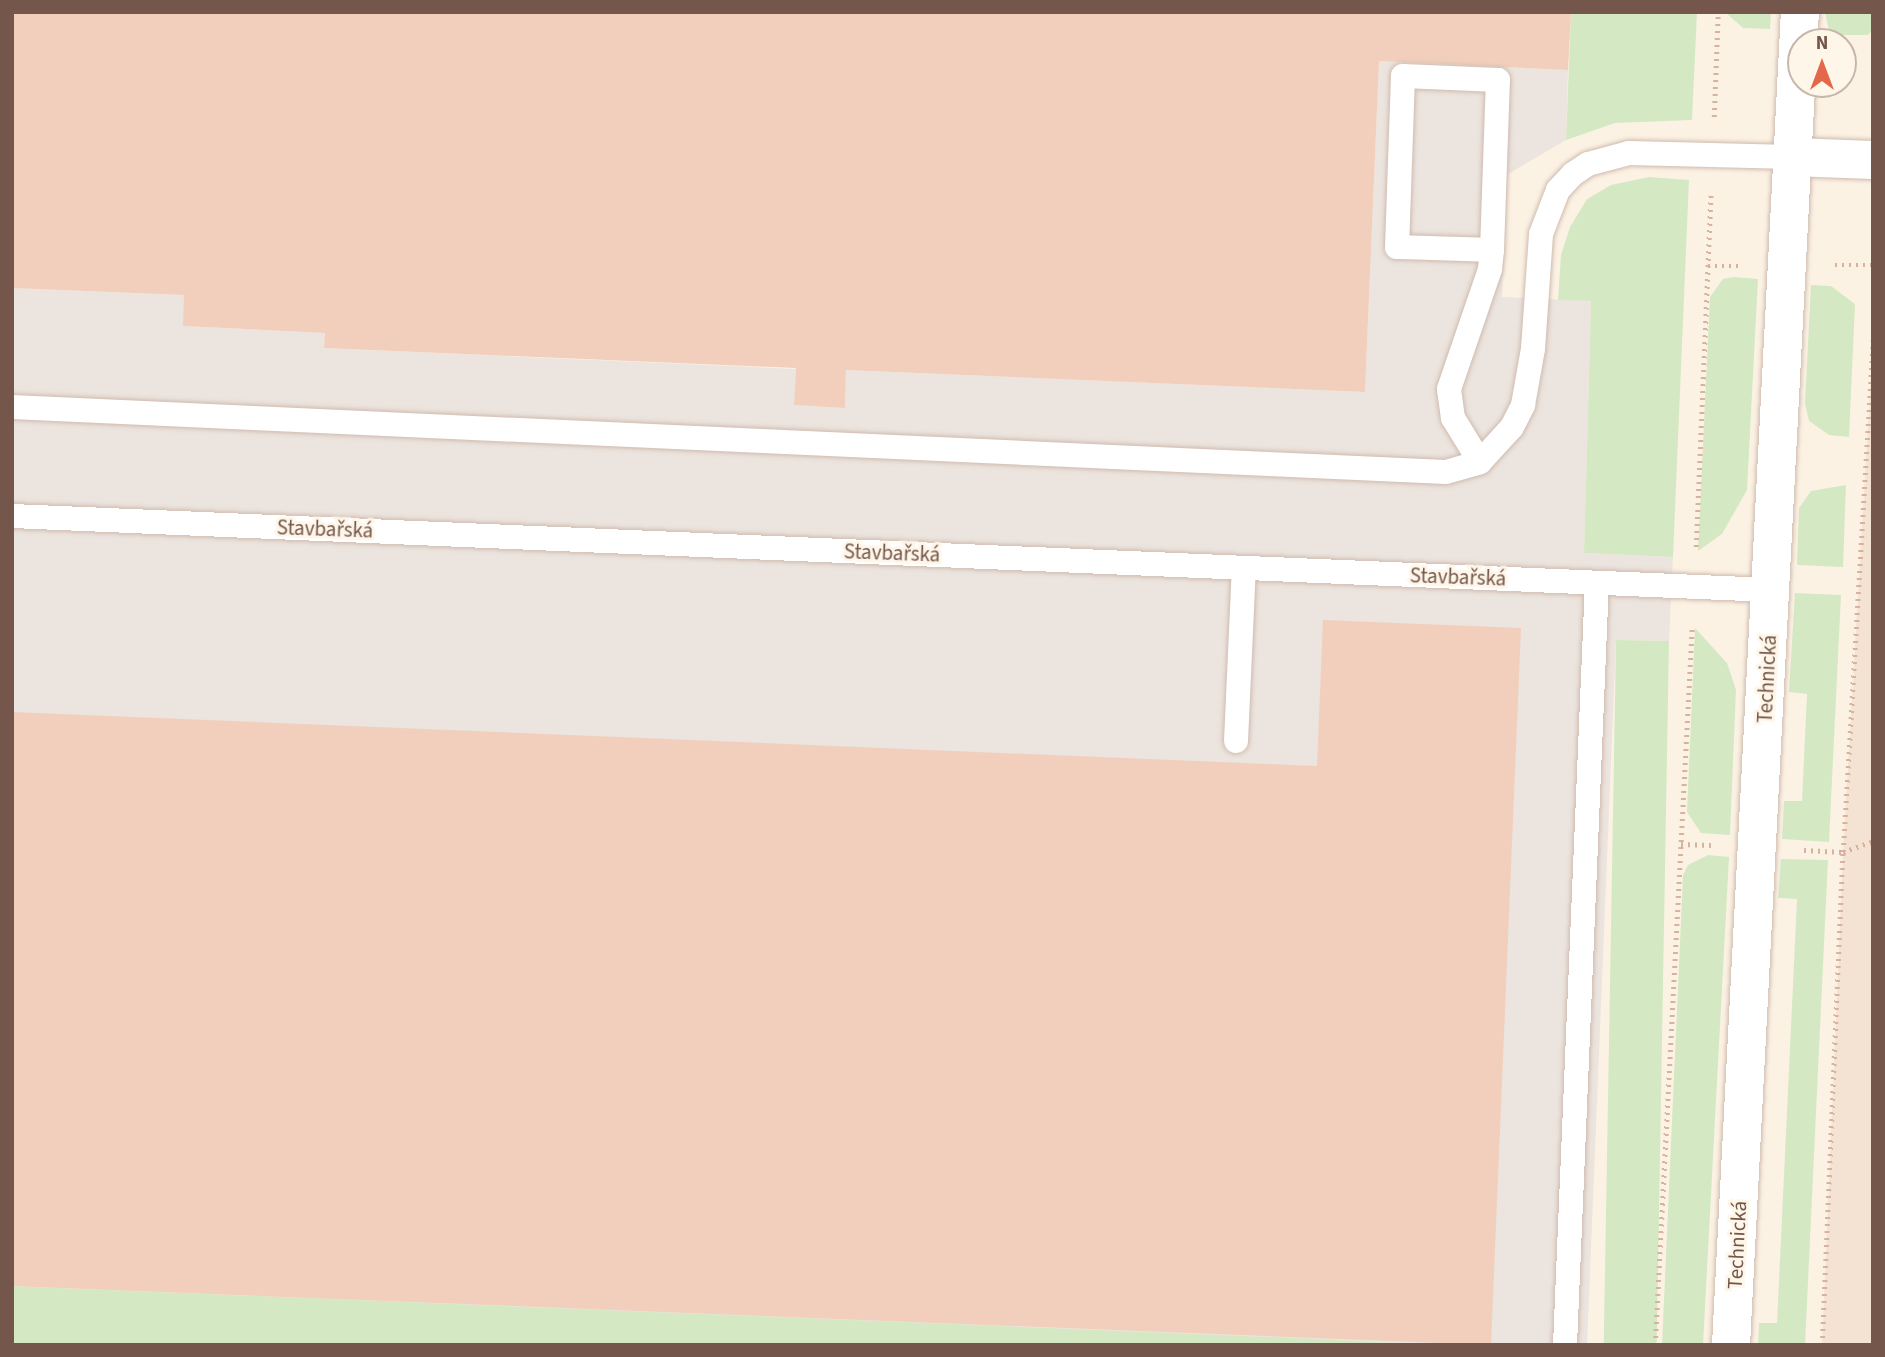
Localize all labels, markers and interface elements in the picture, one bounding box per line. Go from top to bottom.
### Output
north arrow [1787,28,1857,98]
text: N [1816,30,1828,57]
street label: Stavbařská [276,515,374,543]
street label: Stavbařská [843,539,941,567]
street label: Stavbařská [1409,563,1507,591]
street label: Technická [1752,634,1782,724]
street label: Technická [1722,1200,1752,1290]

